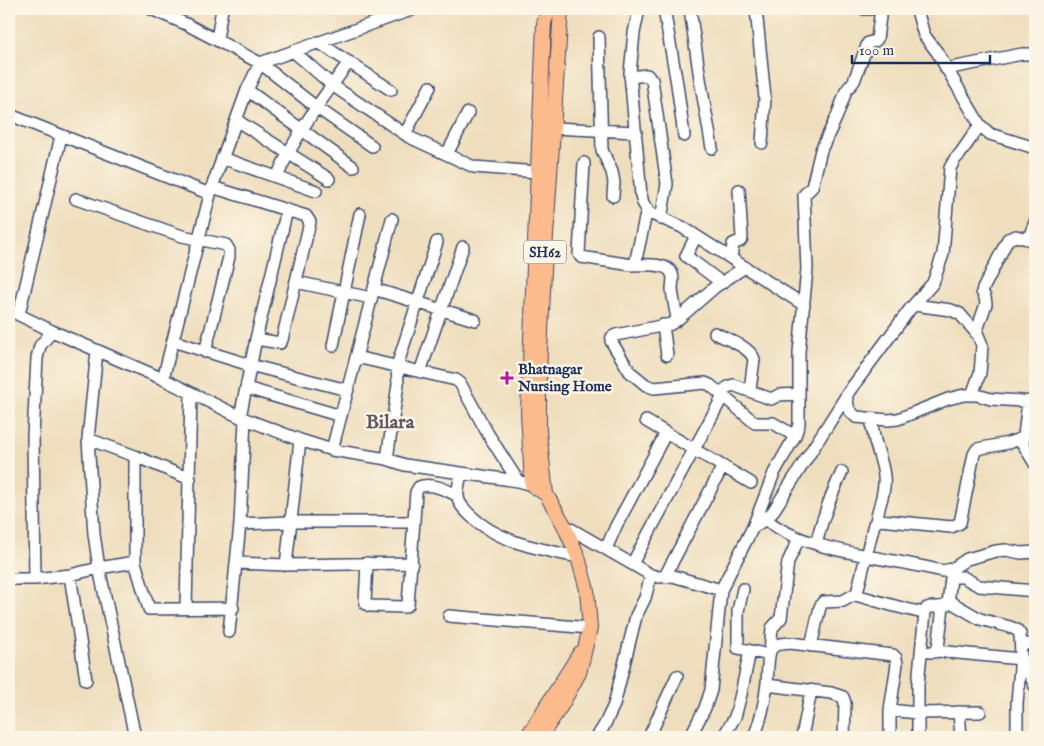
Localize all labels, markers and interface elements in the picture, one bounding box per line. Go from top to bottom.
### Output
scale bar [852,32,989,64]
text: 100 m [859,41,895,60]
road number: SH62 [524,240,566,264]
place label: Bhatnagar Nursing Home [517,360,612,396]
marker: Bhatnagar Nursing Home [500,371,514,385]
district label: Bilara [366,410,415,435]

